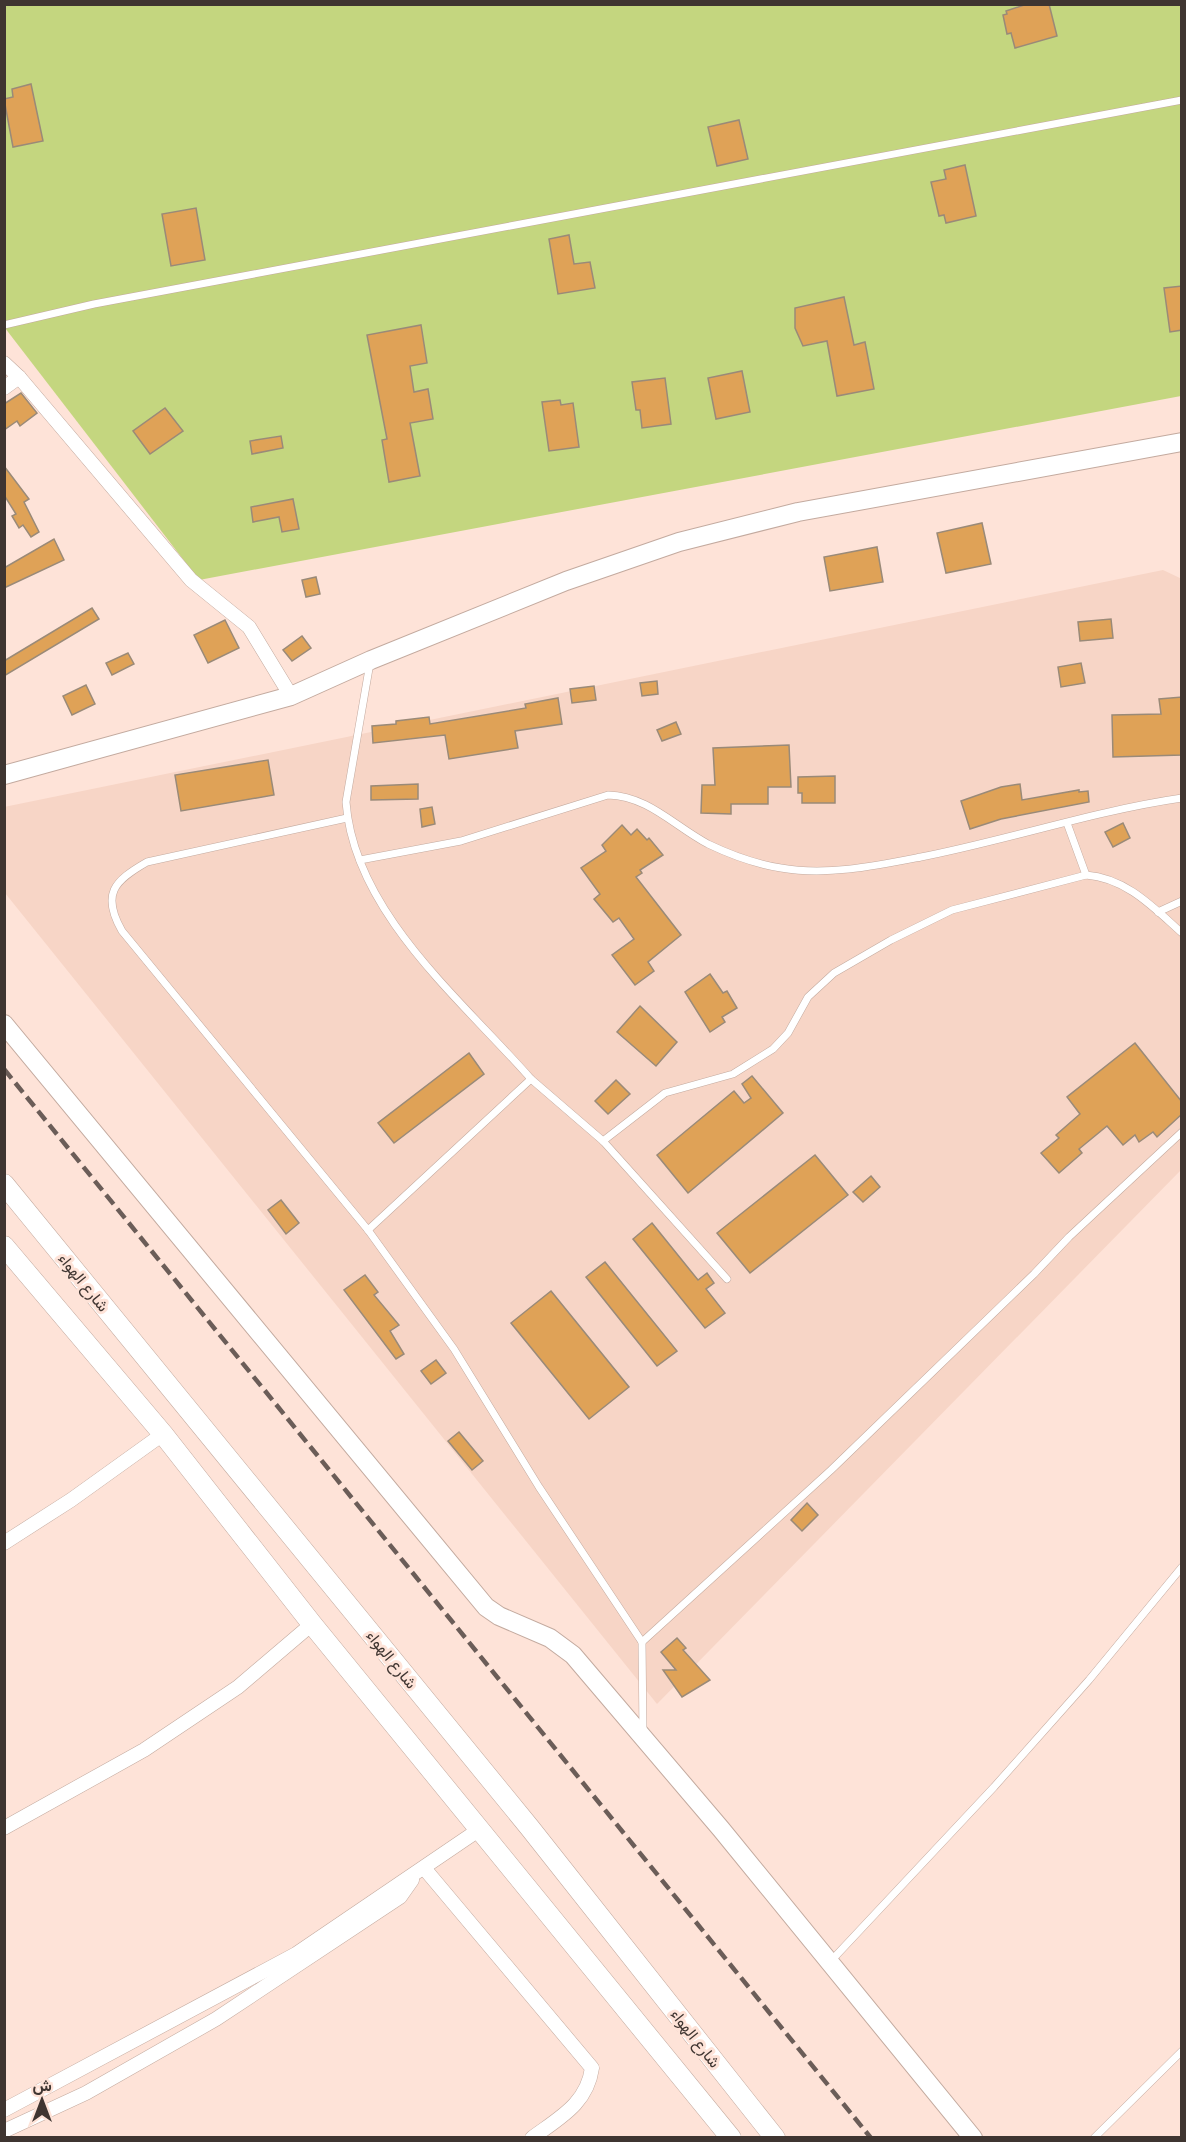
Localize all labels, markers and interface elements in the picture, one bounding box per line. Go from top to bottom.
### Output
street label: شارع الهواء [53,1249,113,1317]
street label: شارع الهواء [361,1626,421,1694]
street label: شارع الهواء [665,2005,724,2073]
north arrow [12,2070,72,2130]
text: ش [32,2076,52,2095]

